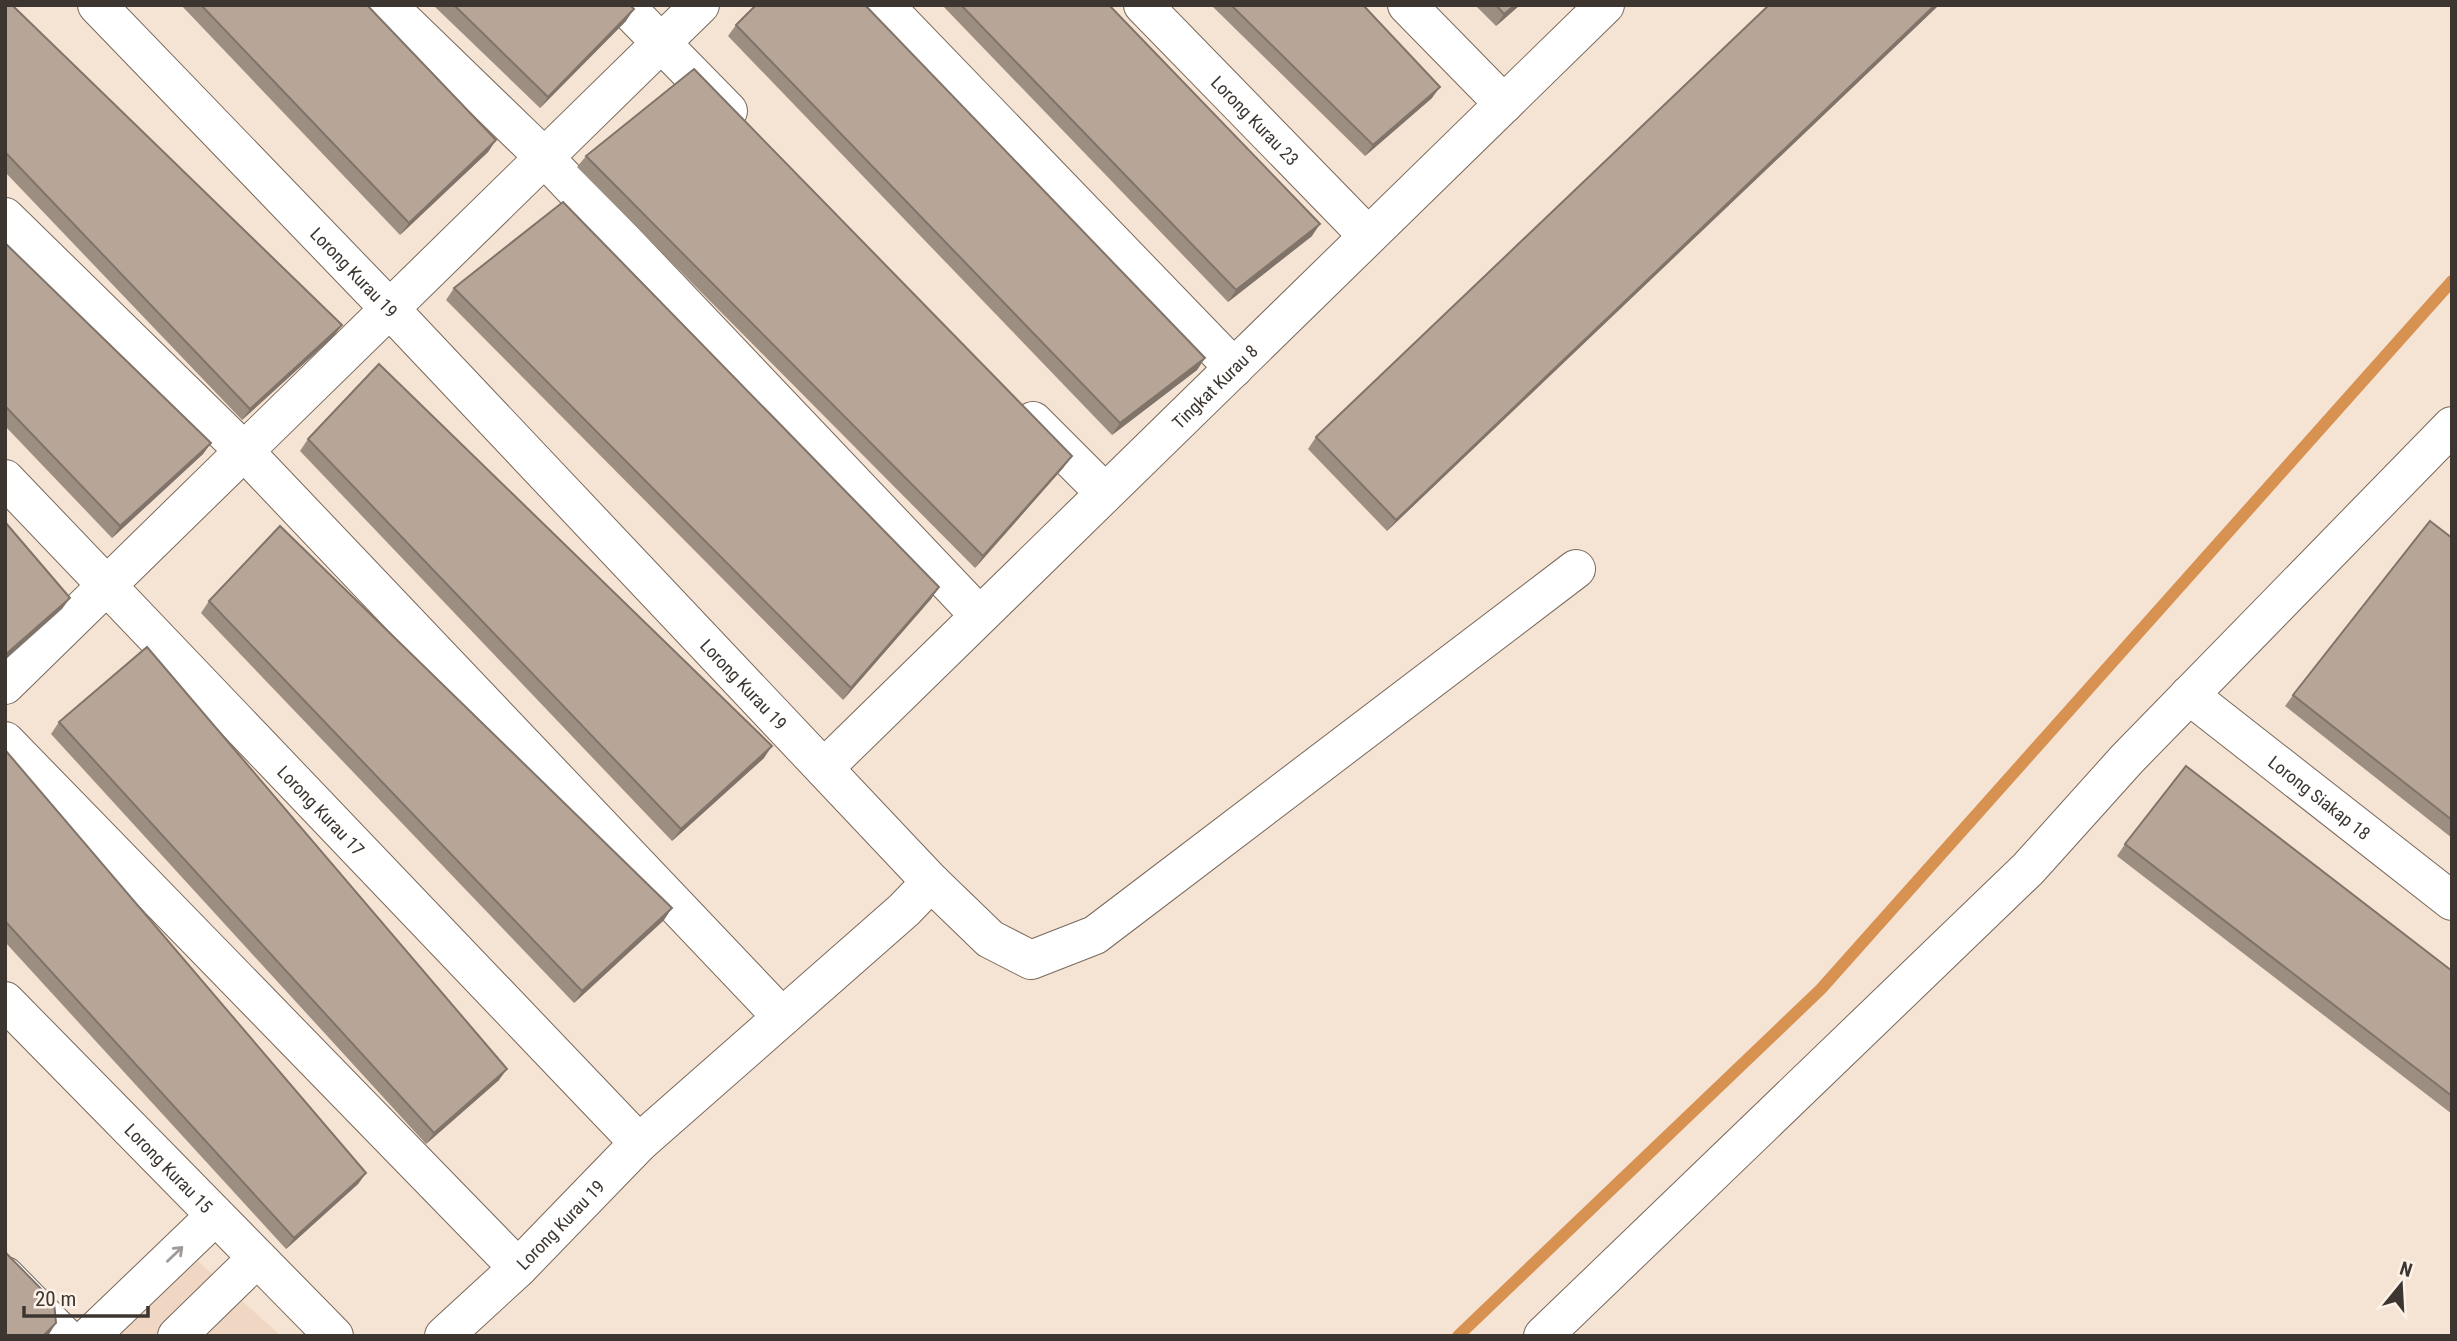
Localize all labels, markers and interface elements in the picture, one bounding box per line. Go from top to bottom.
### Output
street label: Lorong Kurau 23 [1207,71,1303,169]
street label: Lorong Kurau 19 [306,223,402,321]
street label: Tingkat Kurau 8 [1167,340,1262,433]
street label: Lorong Kurau 19 [696,635,792,734]
street label: Lorong Siakap 18 [2265,751,2375,844]
street label: Lorong Kurau 17 [273,761,369,860]
street label: Lorong Kurau 15 [121,1119,217,1217]
street label: Lorong Kurau 19 [512,1175,608,1274]
one-way arrow [166,1246,183,1263]
north arrow [2366,1250,2436,1320]
text: N [2397,1257,2415,1282]
scale bar [24,1274,149,1318]
text: 20 m [35,1287,76,1311]

